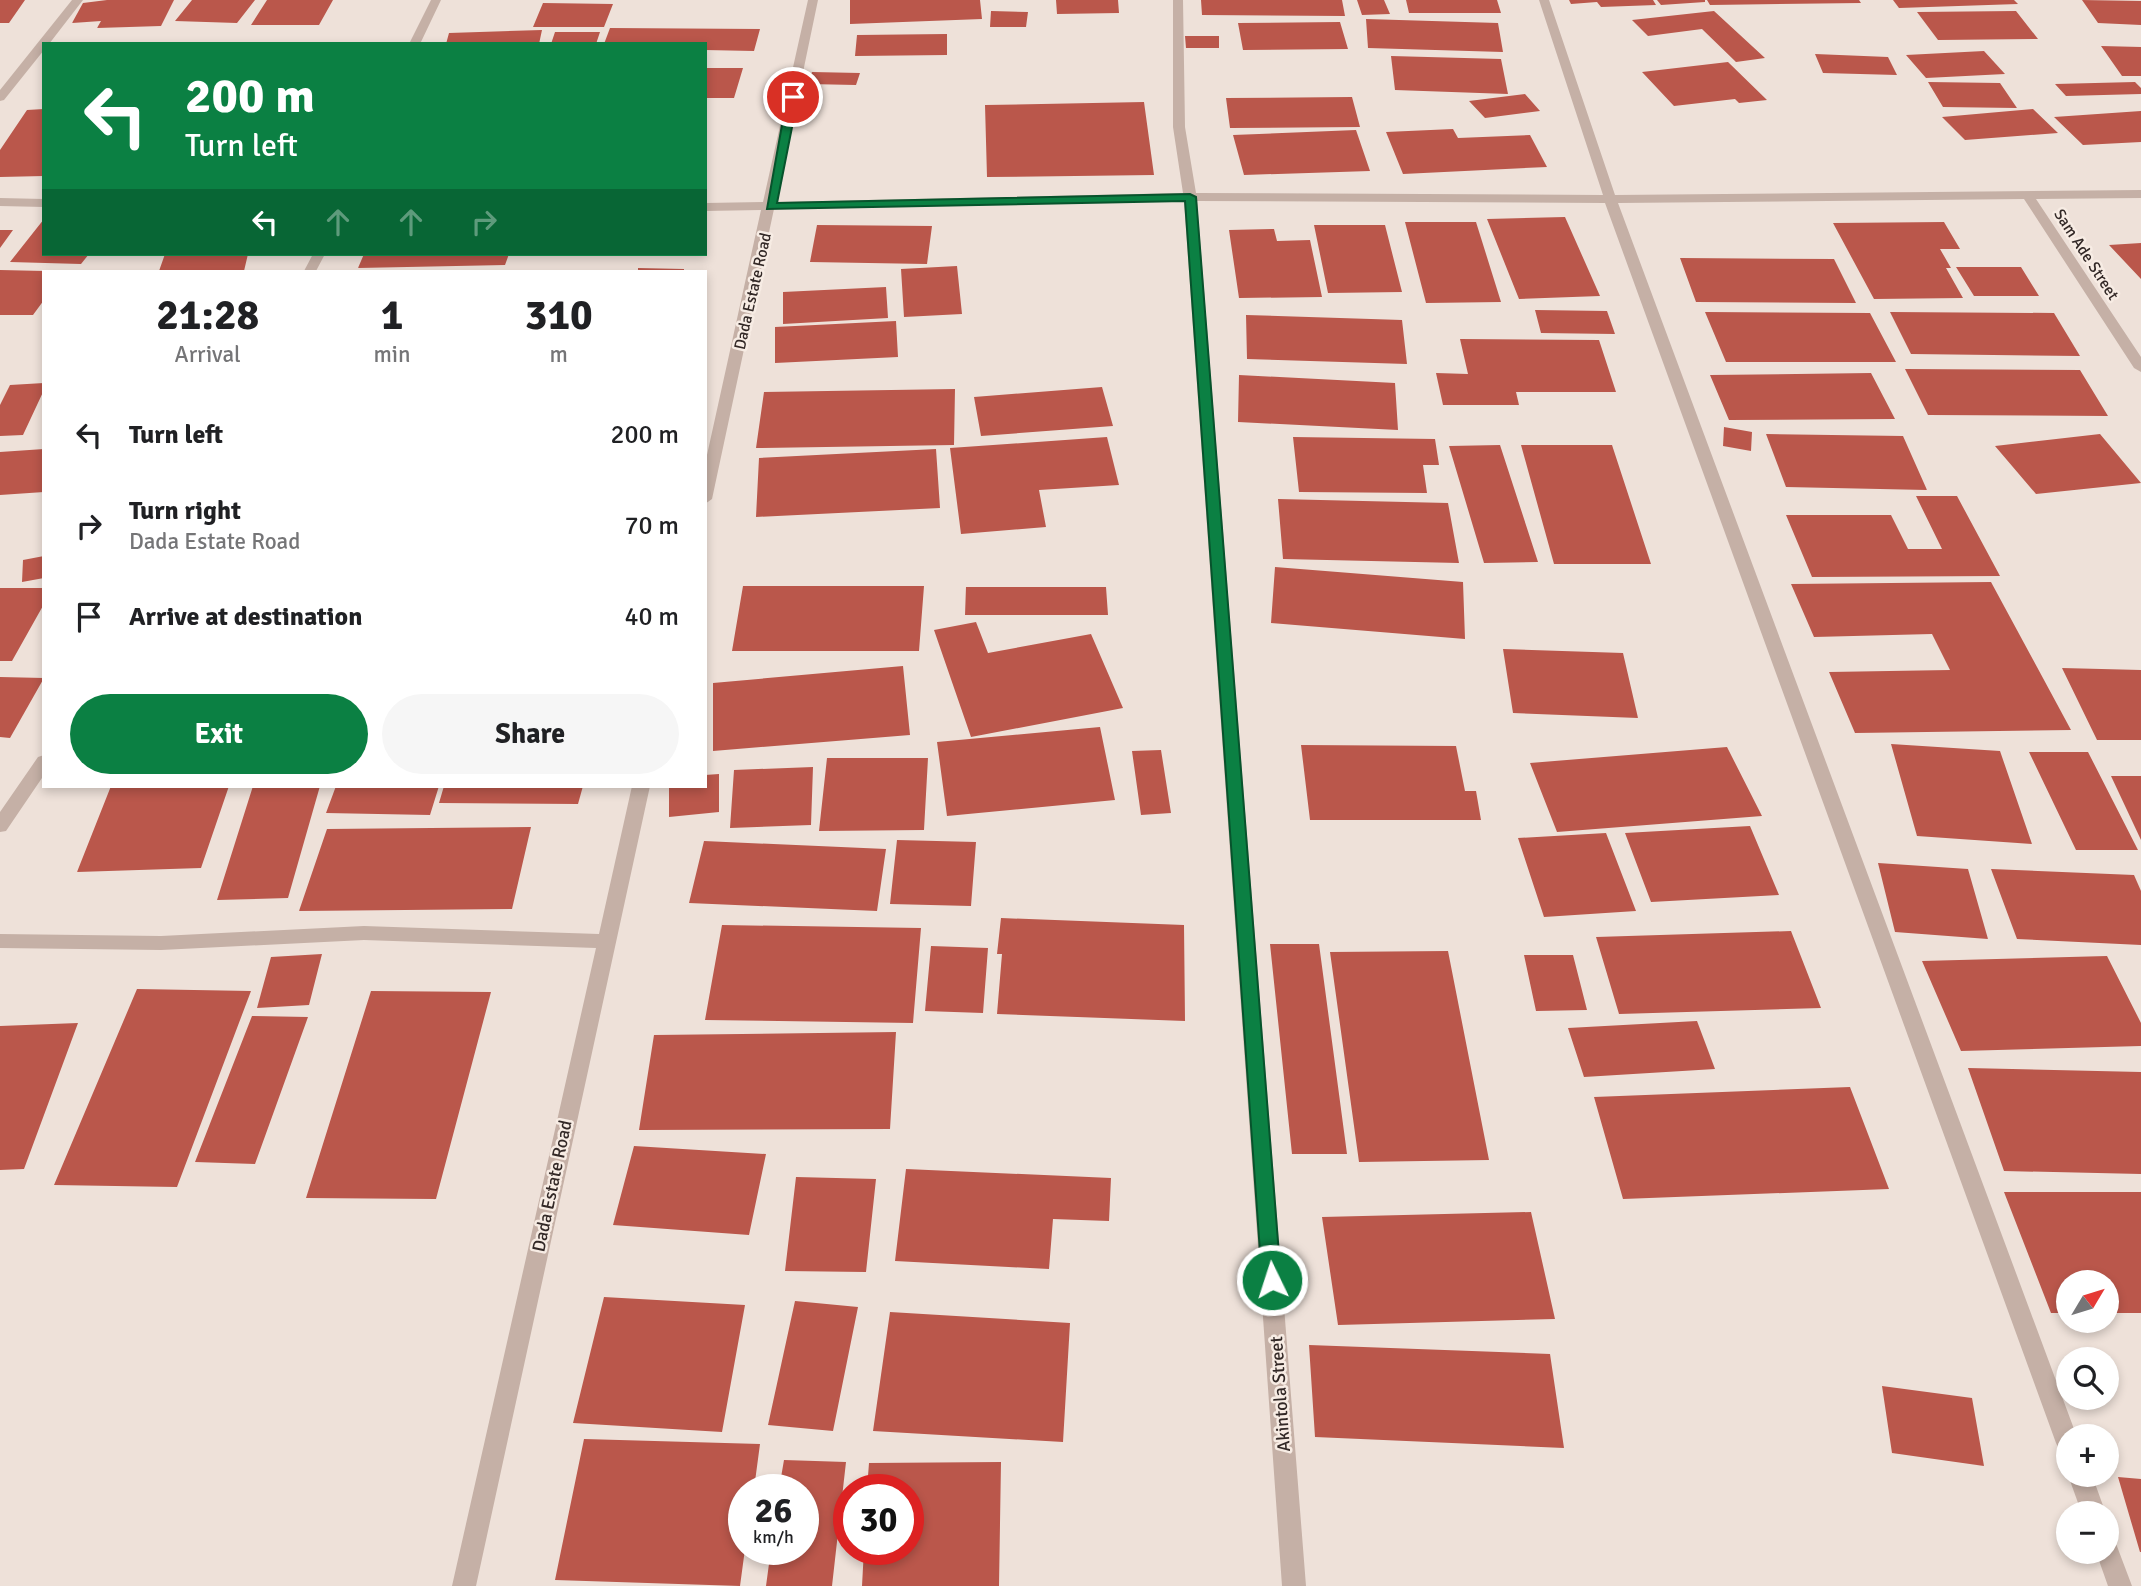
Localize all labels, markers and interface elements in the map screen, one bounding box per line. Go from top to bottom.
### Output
text: 200 m [185,66,315,126]
pin [763,67,823,127]
icon: left [70,70,161,161]
icon: arrive [774,78,812,116]
text: Turn left [185,126,298,165]
icon: left [246,203,284,241]
icon: ahead [319,203,357,241]
icon: ahead [392,203,430,241]
icon: right [465,203,503,241]
street label: Sam Ade Street [2049,205,2123,304]
street label: Dada Estate Road [730,231,776,352]
text: 21:28 [156,290,259,341]
text: 1 [381,290,403,341]
text: 310 [525,290,593,341]
text: Arrival [175,340,241,369]
text: min [373,340,411,369]
text: m [550,340,568,369]
icon: left [70,416,108,454]
text: Turn left [129,419,223,451]
text: 200 m [610,419,679,451]
text: Turn right [129,495,241,527]
icon: right [70,507,108,545]
text: 70 m [624,510,679,542]
text: Dada Estate Road [129,527,300,556]
icon: arrive [70,598,108,636]
text: Arrive at destination [129,601,362,633]
text: 40 m [624,601,679,633]
button: Exit [70,694,368,774]
button: Share [382,694,679,774]
street label: Dada Estate Road [527,1118,577,1254]
position arrow [1235,1243,1309,1317]
north arrow [2056,1270,2119,1334]
map controls [2056,1270,2119,1564]
street label: Akintola Street [1265,1336,1295,1452]
button: search [2056,1347,2119,1410]
button: + [2056,1424,2119,1487]
speed limit sign: 30 [833,1474,924,1565]
text: 26 [755,1489,792,1532]
button: − [2056,1501,2119,1564]
text: km/h [753,1526,794,1548]

